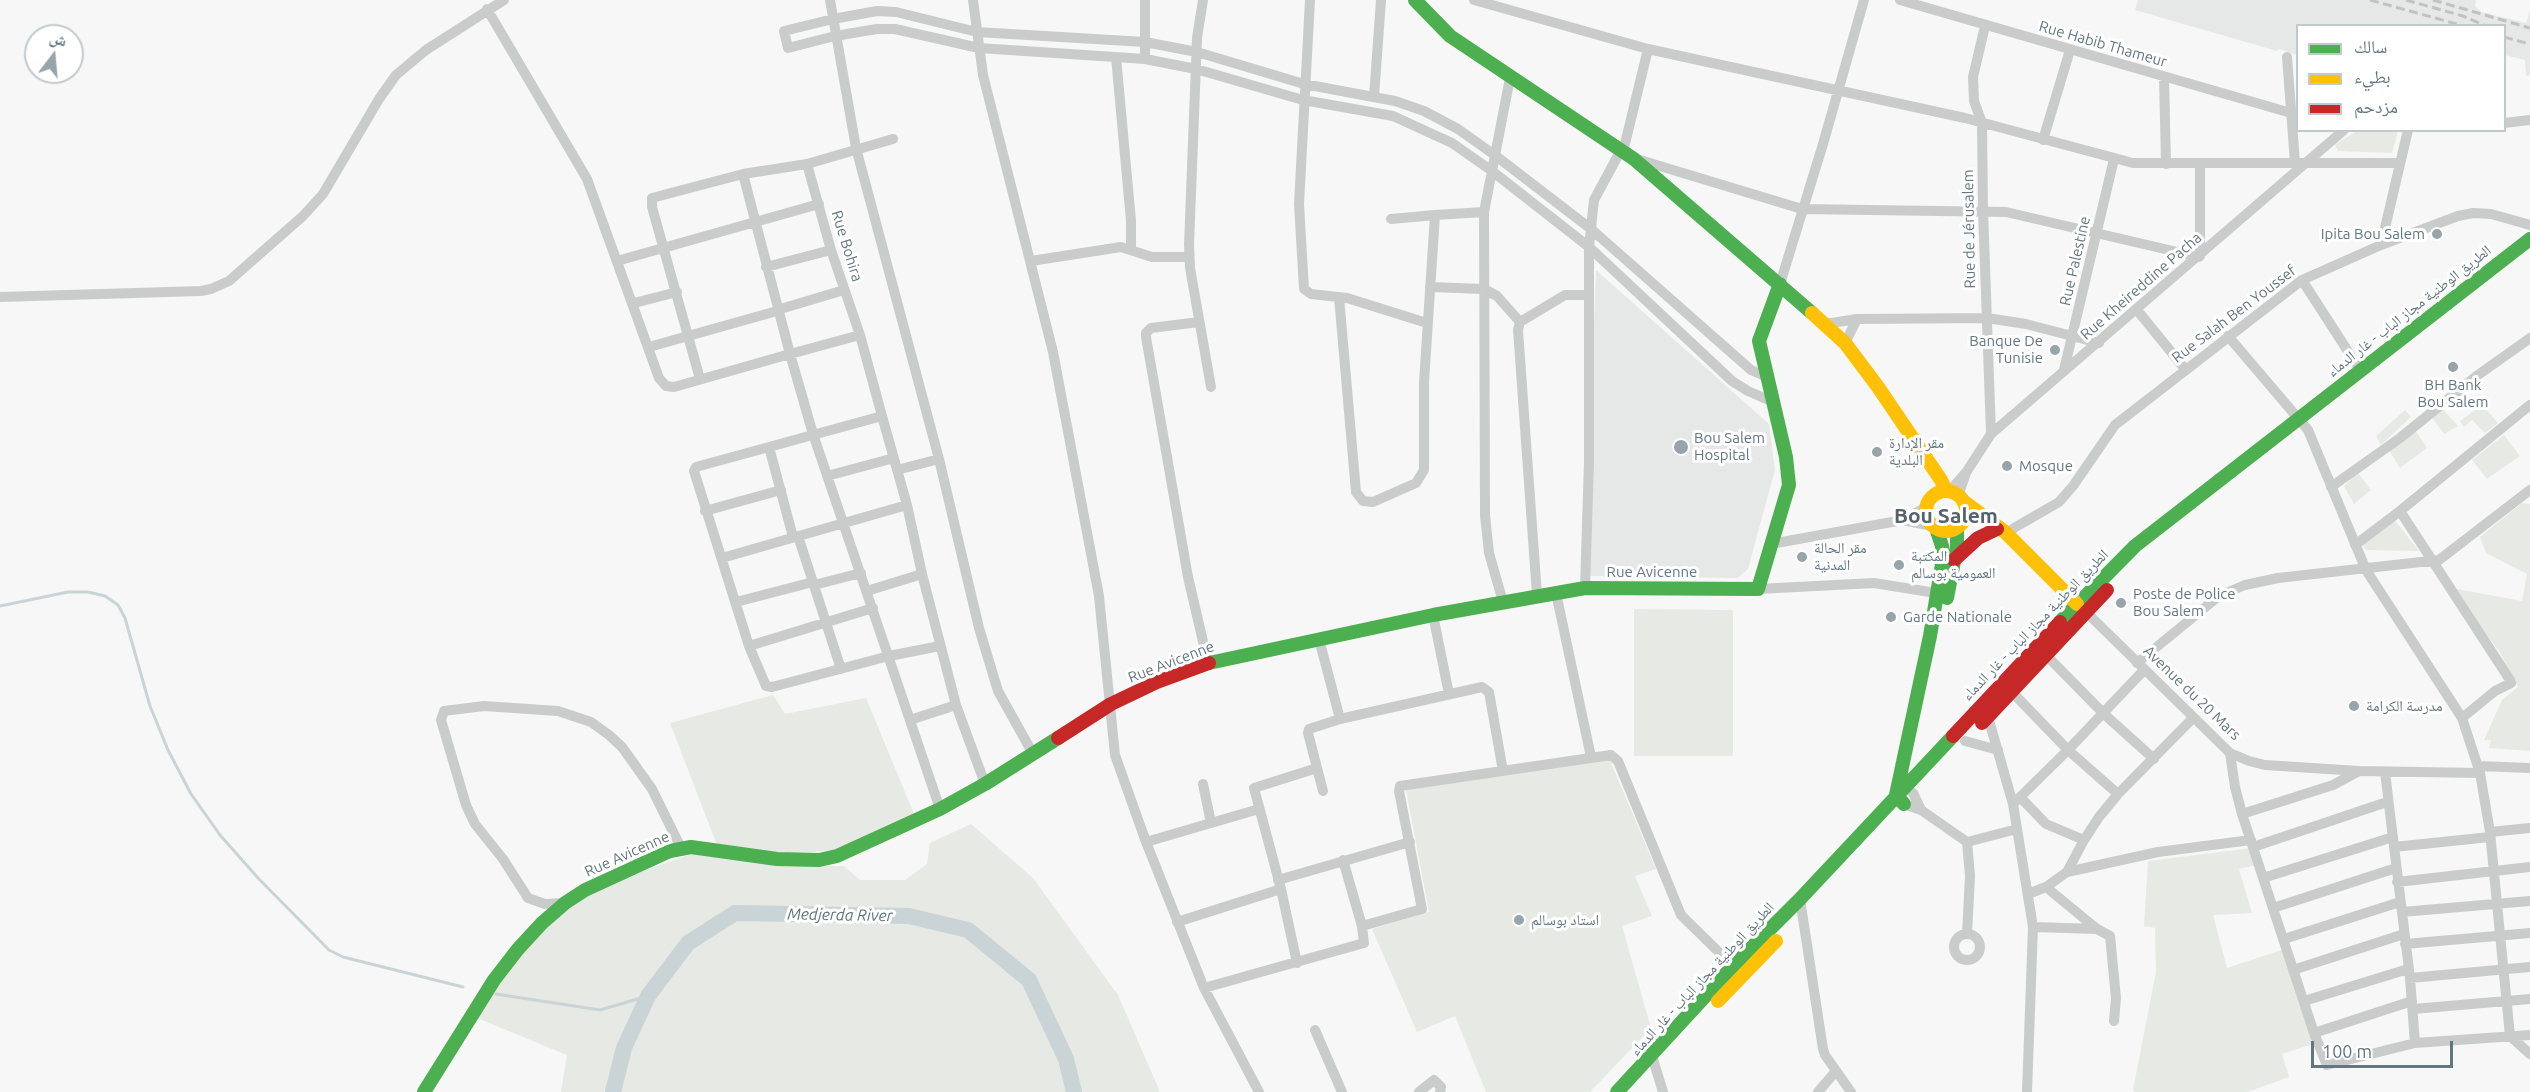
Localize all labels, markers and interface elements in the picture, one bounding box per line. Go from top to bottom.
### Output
street label: Rue Habib Thameur [2037,17,2169,71]
north arrow [24,24,84,84]
legend [2296,24,2506,132]
text: ش [48,28,69,50]
text: سالك [2354,36,2387,56]
text: بطيء [2354,66,2391,86]
text: مزدحم [2354,96,2398,116]
street label: Rue de Jérusalem [1959,169,1979,289]
street label: Rue Bohira [828,208,866,284]
street label: Rue Palestine [2056,215,2094,307]
place label: Ipita Bou Salem [2321,225,2425,243]
marker: Ipita Bou Salem [2430,227,2444,241]
street label: Rue Kheireddine Pacha [2077,229,2205,343]
street label: الطريق الوطنية مجاز الباب - غار الدماء [2323,241,2495,381]
street label: Rue Salah Ben Youssef [2168,261,2300,367]
place label: Banque De Tunisie [1969,332,2043,367]
marker: Banque De Tunisie [2048,343,2062,357]
marker: BH Bank Bou Salem [2446,360,2460,374]
place label: BH Bank Bou Salem [2417,376,2489,411]
place label: Bou Salem Hospital [1694,429,1765,464]
place label: مقر الإدارة البلدية [1889,434,1944,469]
marker: Bou Salem Hospital [1672,438,1690,456]
marker: مقر الإدارة البلدية [1870,445,1884,459]
place label: Mosque [2019,457,2073,475]
marker: Mosque [2000,459,2014,473]
district label: Bou Salem [1894,503,1998,529]
place label: مقر الحالة المدنية [1814,539,1867,574]
street label: الطريق الوطنية مجاز الباب - غار الدماء [1958,546,2112,704]
place label: المكتبة العمومية بوسالم [1911,547,1996,582]
marker: مقر الحالة المدنية [1795,550,1809,564]
marker: المكتبة العمومية بوسالم [1892,558,1906,572]
street label: Rue Avicenne [1607,563,1697,581]
place label: Poste de Police Bou Salem [2133,585,2236,620]
marker: Poste de Police Bou Salem [2114,596,2128,610]
place label: Garde Nationale [1903,608,2012,626]
marker: Garde Nationale [1884,610,1898,624]
street label: Rue Avicenne [1125,637,1217,687]
street label: Avenue du 20 Mars [2140,642,2244,744]
place label: مدرسة الكرامة [2366,697,2443,715]
marker: مدرسة الكرامة [2347,699,2361,713]
street label: Rue Avicenne [582,827,672,881]
street label: الطريق الوطنية مجاز الباب - غار الدماء [1626,899,1778,1059]
water label: Medjerda River [787,904,893,926]
place label: استاد بوسالم [1531,911,1599,929]
marker: استاد بوسالم [1512,913,1526,927]
scale bar [2314,1029,2456,1067]
text: 100 m [2322,1041,2372,1061]

